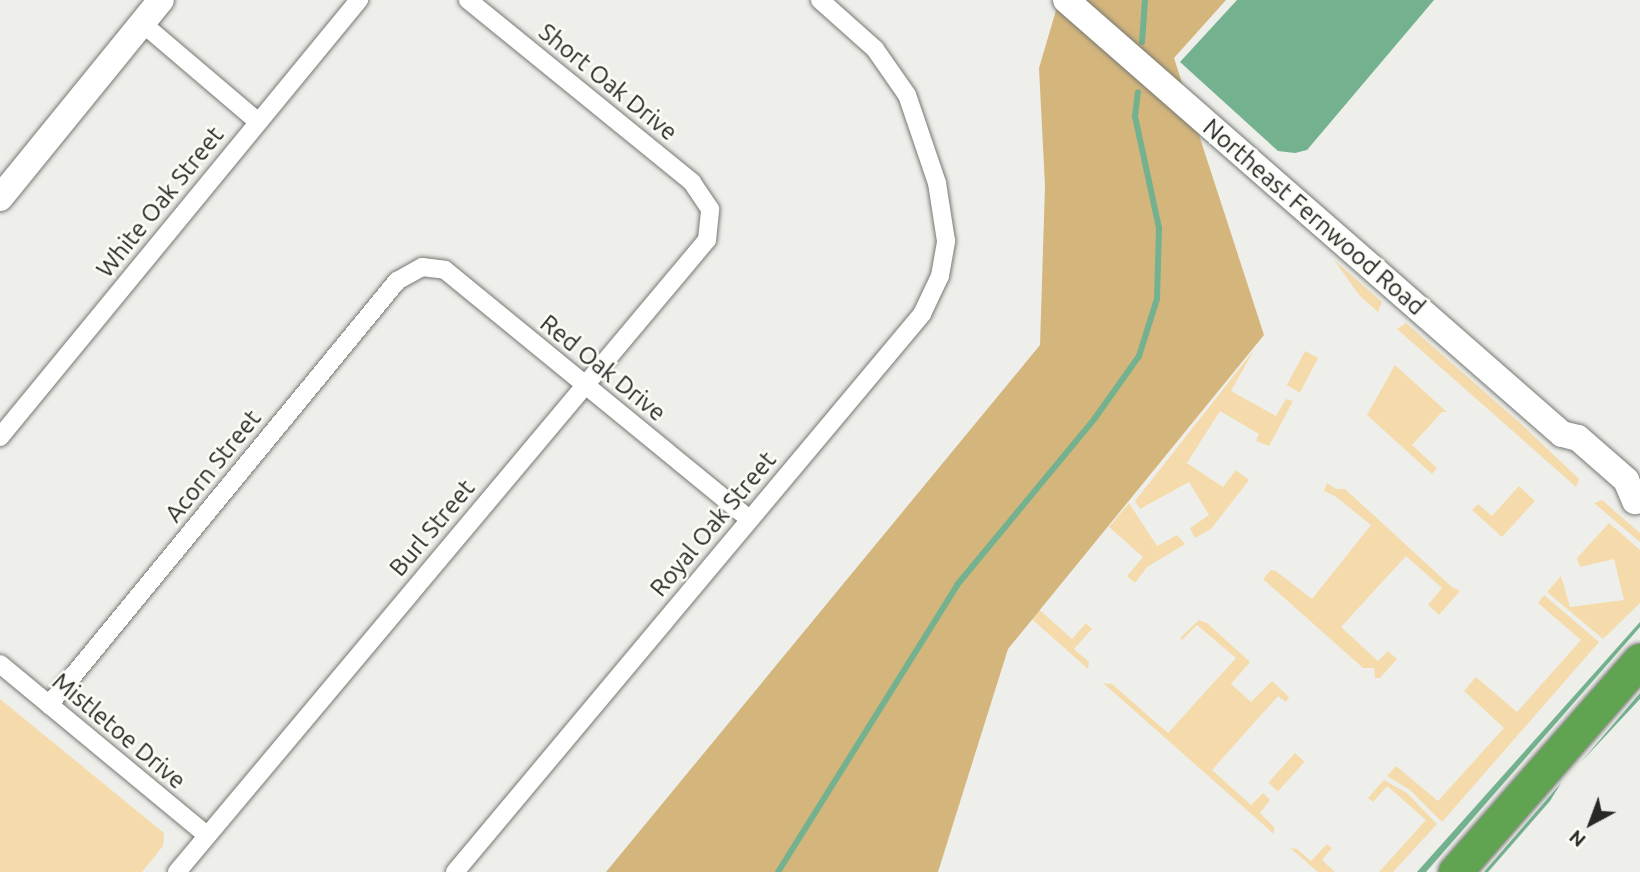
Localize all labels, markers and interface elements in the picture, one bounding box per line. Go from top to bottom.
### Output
street label: Short Oak Drive [533,17,683,147]
street label: Northeast Fernwood Road [1197,113,1431,321]
street label: White Oak Street [90,121,230,283]
street label: Red Oak Drive [534,309,672,427]
street label: Acorn Street [159,404,267,528]
street label: Royal Oak Street [644,446,782,602]
street label: Burl Street [383,474,481,582]
street label: Mistletoe Drive [47,667,191,795]
north arrow [1556,788,1626,858]
text: N [1565,826,1590,852]

